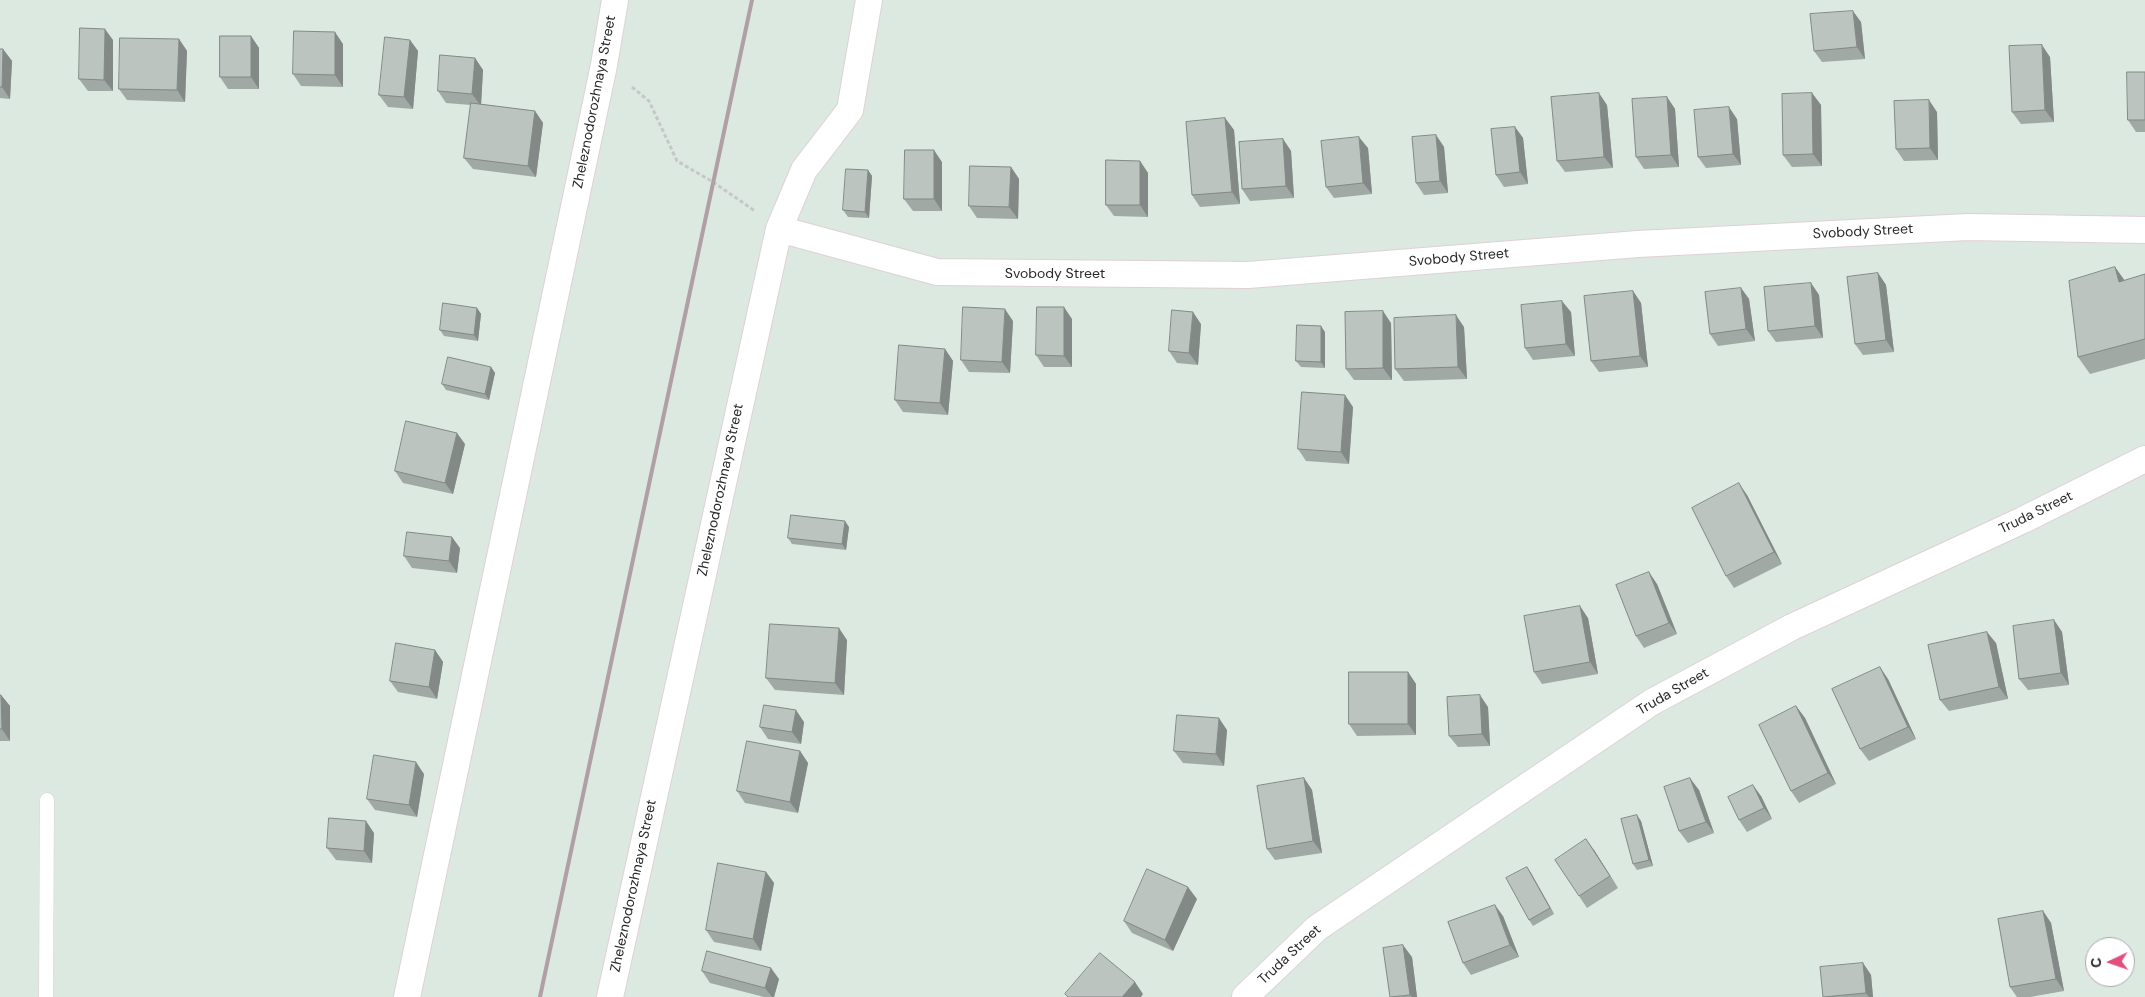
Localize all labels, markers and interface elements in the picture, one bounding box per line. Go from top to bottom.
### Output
street label: Zheleznodorozhnaya Street [570,14,620,190]
street label: Svobody Street [1812,221,1914,243]
street label: Svobody Street [1408,245,1510,271]
street label: Svobody Street [1005,266,1105,282]
street label: Zheleznodorozhnaya Street [694,402,748,578]
street label: Truda Street [1996,488,2076,538]
street label: Truda Street [1634,665,1712,719]
street label: Zheleznodorozhnaya Street [607,798,661,974]
street label: Truda Street [1255,922,1325,988]
north arrow [2085,937,2135,987]
text: С [2087,957,2105,968]

